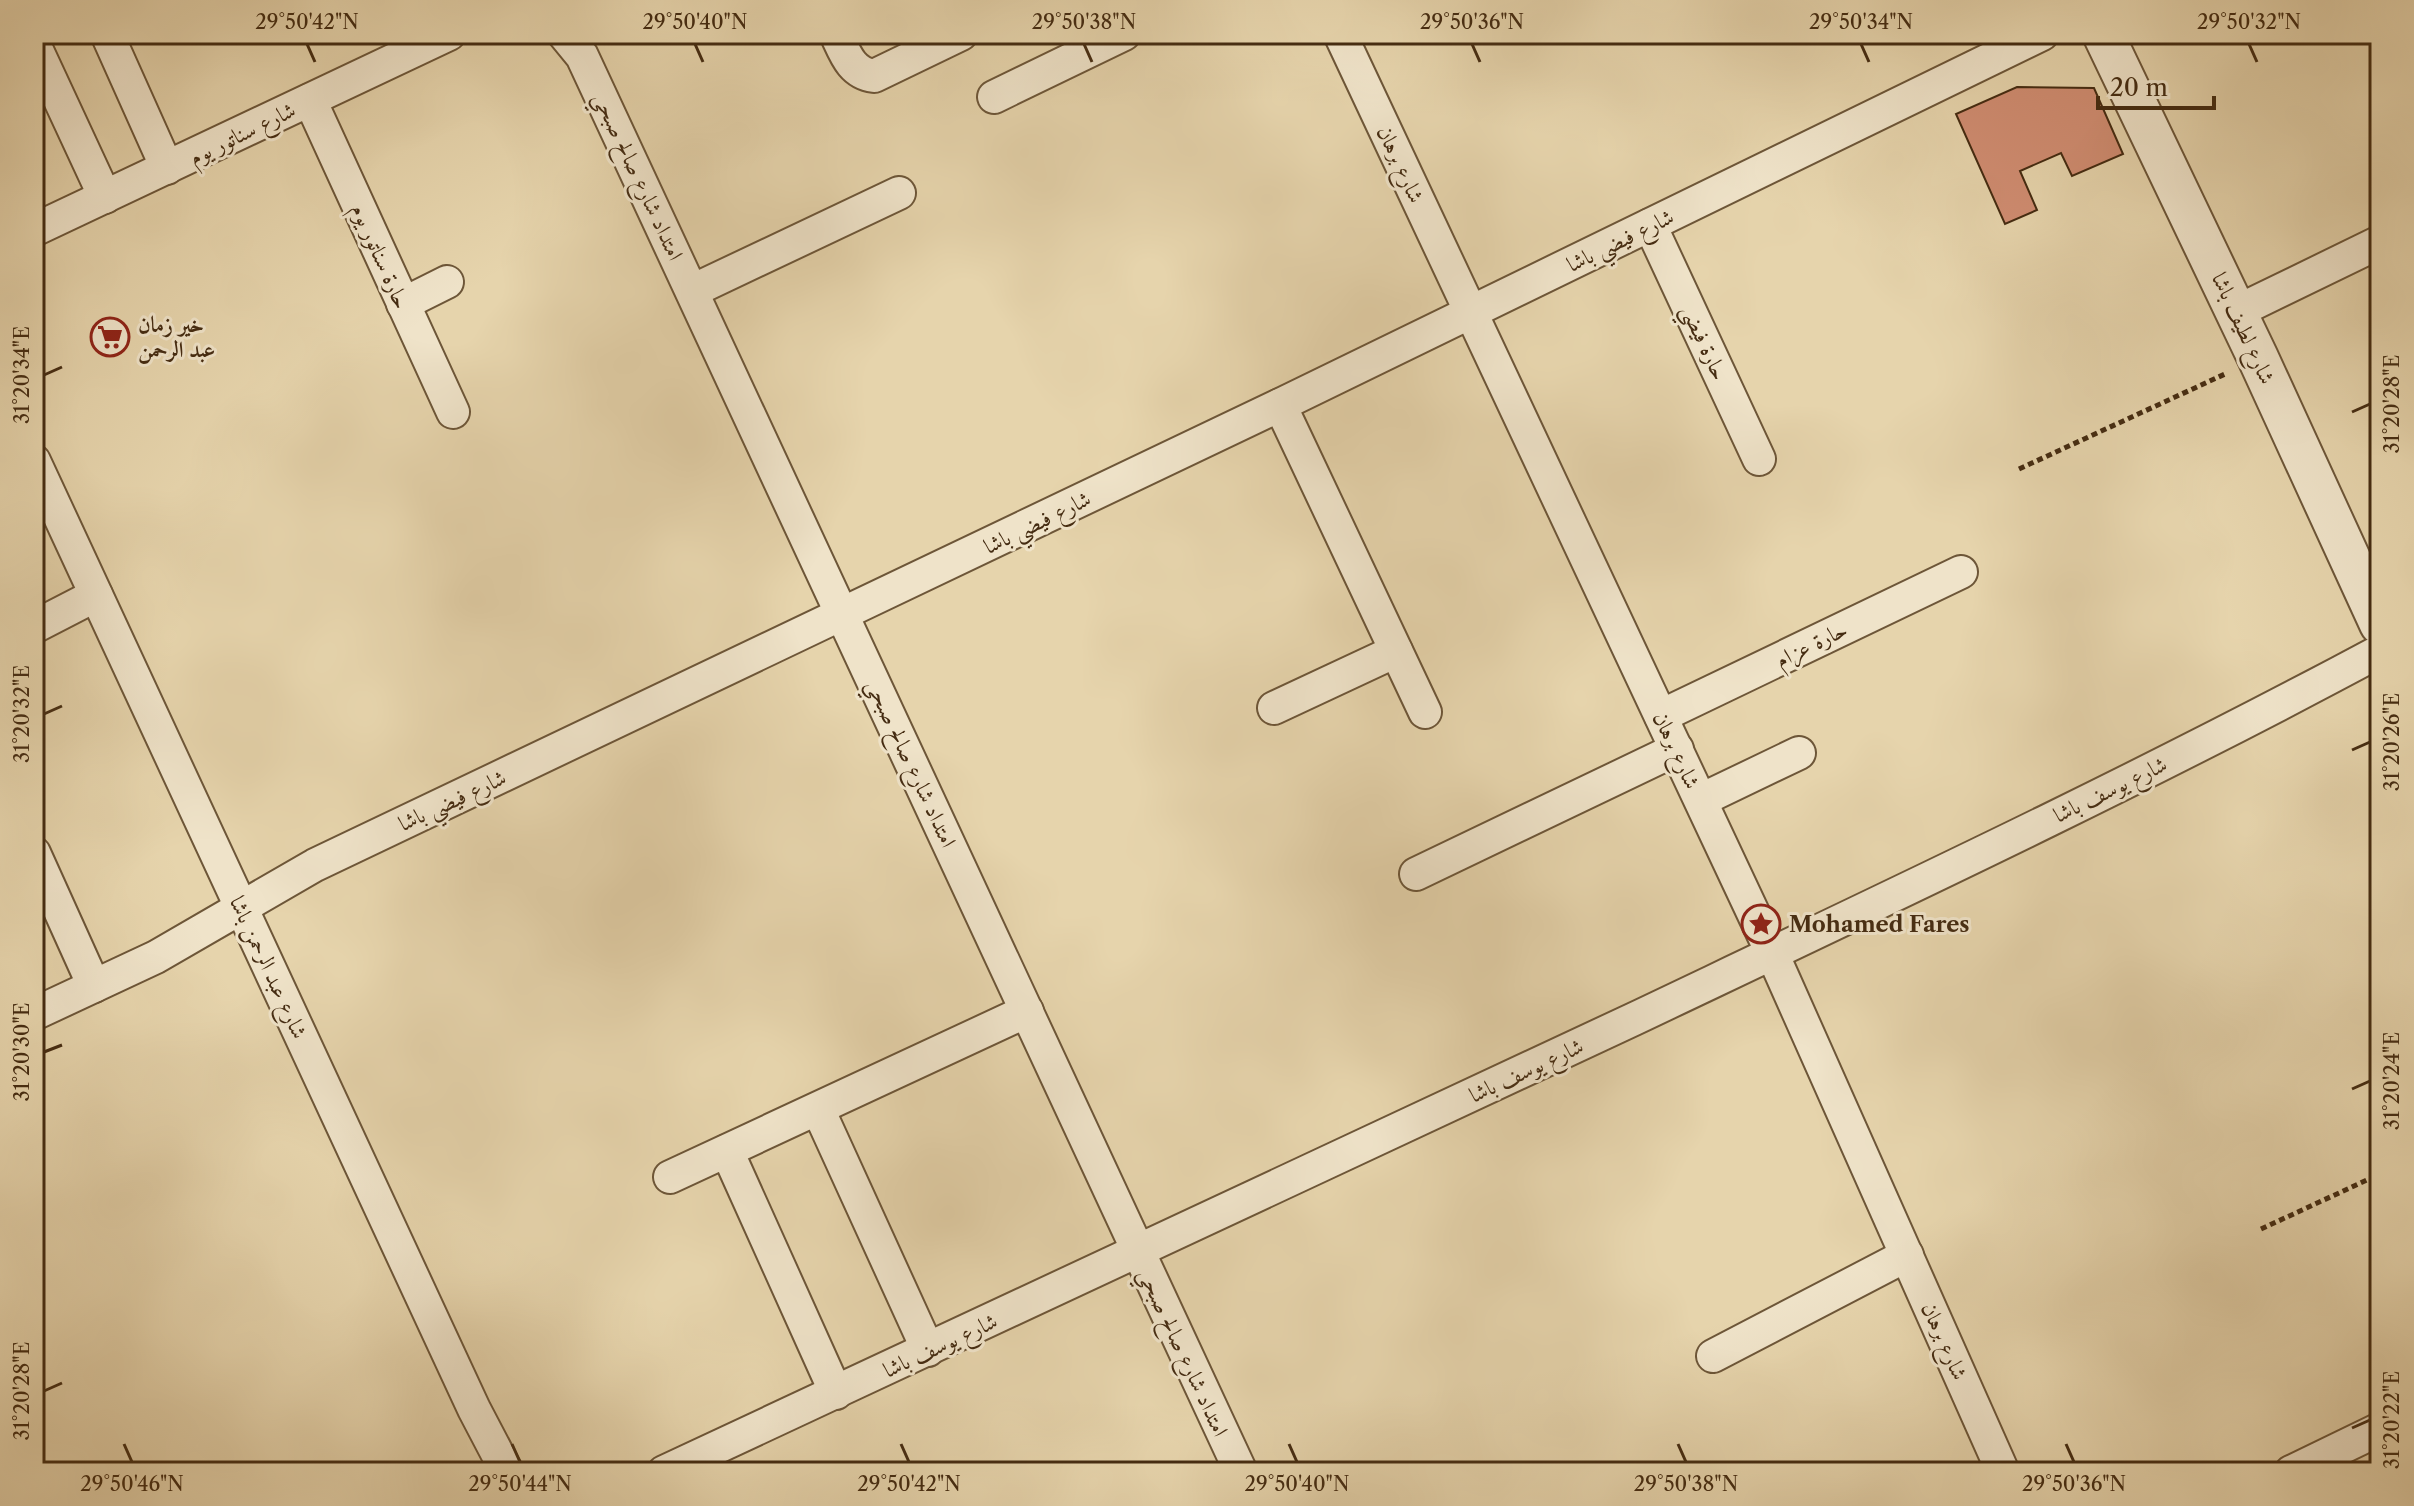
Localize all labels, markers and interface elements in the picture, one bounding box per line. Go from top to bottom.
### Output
text: 29°50'42"N [255,10,359,34]
text: 29°50'40"N [643,10,747,34]
text: 29°50'38"N [1032,10,1136,34]
text: 29°50'36"N [1420,10,1524,34]
text: 29°50'34"N [1809,10,1913,34]
text: 29°50'32"N [2197,10,2301,34]
scale bar [2098,60,2214,110]
text: 20 m [2110,73,2168,102]
street label: امتداد شارع صالح صبحي [581,88,689,267]
street label: شارع سناتور يوم [185,96,302,176]
street label: شارع برهان [1366,121,1430,209]
street label: حارة سناتور يوم [340,199,416,315]
street label: شارع فيضي باشا [1562,203,1681,284]
street label: شارع لطيف باشا [2201,268,2281,390]
street label: حارة فيضي [1669,300,1734,387]
place label: خير زمان عبد الرحمن [138,311,215,364]
supermarket icon: خير زمان عبد الرحمن [89,316,131,358]
text: 31°20'34"E [10,326,34,424]
text: 31°20'28"E [2380,355,2404,453]
street label: شارع فيضي باشا [979,485,1098,566]
street label: حارة عزام [1771,615,1854,679]
text: 31°20'32"E [10,665,34,763]
street label: امتداد شارع صالح صبحي [854,675,962,854]
text: 31°20'26"E [2380,693,2404,791]
street label: شارع برهان [1642,707,1706,795]
street label: شارع يوسف باشا [2049,750,2174,833]
street label: شارع فيضي باشا [394,764,513,844]
street label: شارع عبد الرحمن باشا [219,892,313,1045]
place icon: Mohamed Fares [1740,903,1782,945]
place label: Mohamed Fares [1789,911,1970,938]
text: 31°20'30"E [10,1002,34,1102]
street label: شارع يوسف باشا [1465,1032,1590,1113]
text: 31°20'24"E [2380,1032,2404,1130]
street label: امتداد شارع صالح صبحي [1126,1264,1234,1443]
street label: شارع برهان [1911,1298,1974,1386]
street label: شارع يوسف باشا [879,1307,1004,1388]
text: 31°20'28"E [10,1342,34,1440]
text: 31°20'22"E [2380,1371,2404,1469]
text: 29°50'46"N [80,1472,184,1496]
text: 29°50'44"N [468,1472,572,1496]
text: 29°50'42"N [857,1472,961,1496]
text: 29°50'40"N [1245,1472,1349,1496]
text: 29°50'38"N [1634,1472,1738,1496]
text: 29°50'36"N [2022,1472,2126,1496]

